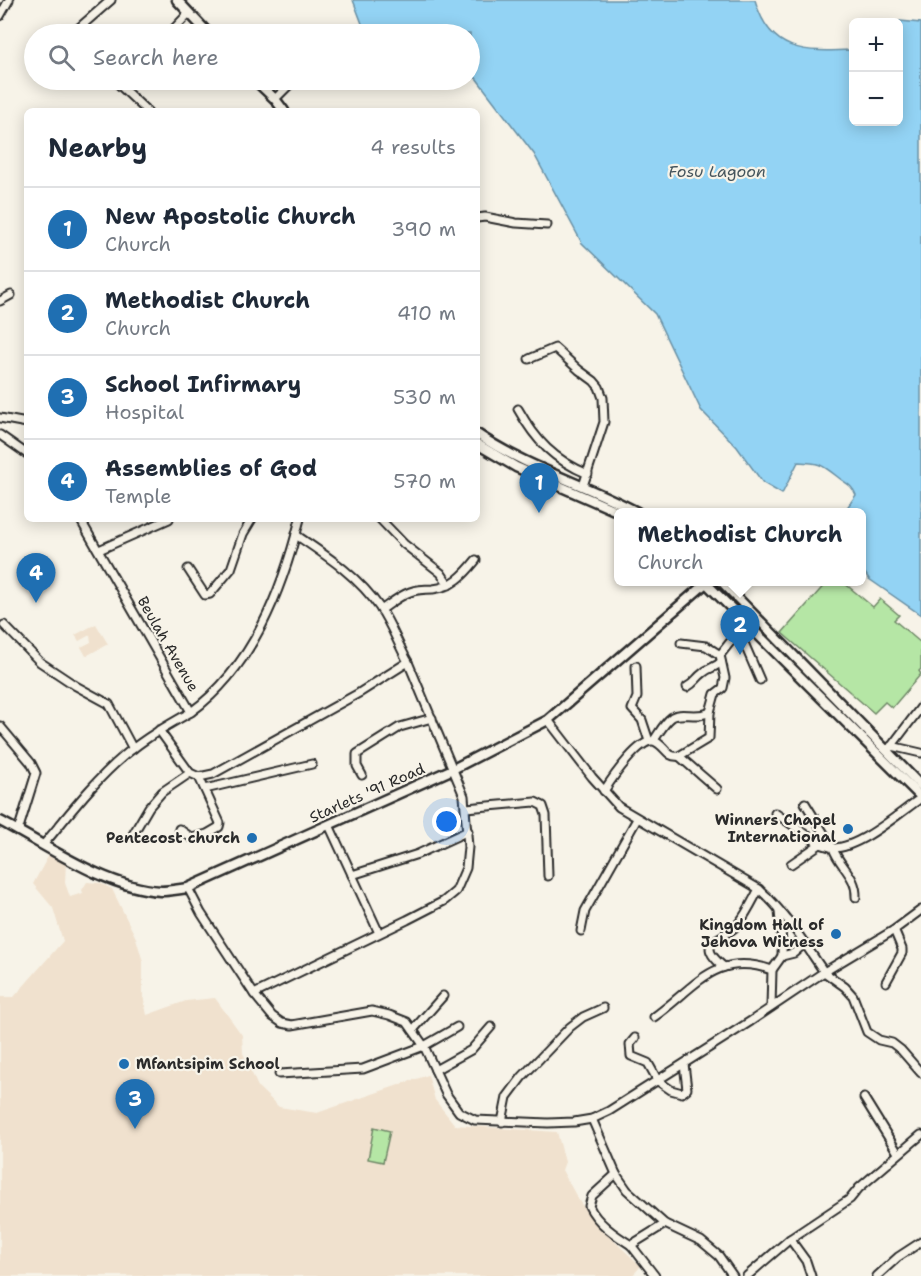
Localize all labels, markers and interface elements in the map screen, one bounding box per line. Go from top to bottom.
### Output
map controls [849,18,903,126]
button: + [849,18,903,72]
search box [24,24,480,90]
icon: search [45,41,78,74]
text: Search here [93,43,219,72]
button: − [849,72,903,126]
text: Nearby [48,130,147,165]
text: 4 results [370,134,456,160]
water label: Fosu Lagoon [668,161,766,182]
text: New Apostolic Church [105,202,356,231]
text: 1 [63,216,72,242]
text: 390 m [391,216,456,242]
text: Church [105,231,171,257]
text: Methodist Church [105,286,310,315]
text: 2 [61,300,75,326]
text: 410 m [397,300,456,326]
text: Church [105,315,171,341]
text: School Infirmary [105,370,301,399]
text: 3 [61,384,75,410]
text: 530 m [393,384,456,410]
text: Hospital [105,399,184,425]
text: Assemblies of God [105,454,317,483]
pin: 1 [520,464,558,513]
text: 4 [61,468,75,494]
text: 570 m [393,468,456,494]
text: Temple [105,483,172,509]
popup [614,508,866,586]
text: Methodist Church [637,520,843,549]
text: Church [637,549,704,575]
pin: 4 [16,554,56,603]
street label: Beulah Avenue [133,593,203,695]
pin: 2 [720,606,760,655]
street label: Starlets '91 Road [306,758,428,827]
your location [432,807,461,836]
place label: Winners Chapel International [715,810,836,847]
marker: Winners Chapel International [841,822,855,836]
place label: Pentecost church [106,828,240,848]
marker: Pentecost church [245,831,259,845]
place label: Kingdom Hall of Jehova Witness [699,915,824,952]
marker: Kingdom Hall of Jehova Witness [829,927,843,941]
place label: Mfantsipim School [136,1054,280,1074]
marker: Mfantsipim School [117,1057,131,1071]
pin: 3 [116,1080,154,1129]

